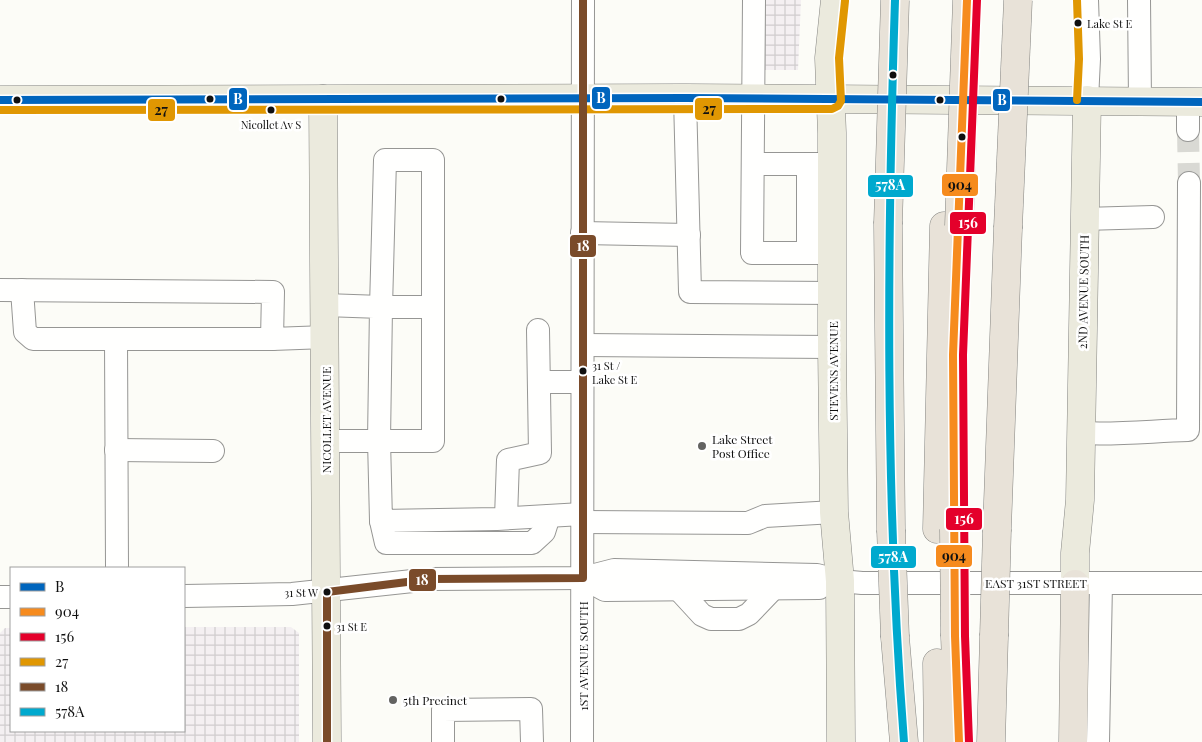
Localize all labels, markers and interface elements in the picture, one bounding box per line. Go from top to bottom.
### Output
place label: Lake St E [1087,16,1132,31]
marker: Lake St E [1073,18,1083,28]
unlabelled marker [888,70,898,80]
line badge: B [591,86,611,110]
line badge: B [228,87,248,111]
text: B [596,88,606,107]
line badge: B [992,88,1011,112]
text: B [233,89,243,108]
text: B [997,90,1007,109]
unlabelled marker [205,94,215,104]
unlabelled marker [496,94,506,104]
unlabelled marker [12,95,22,105]
unlabelled marker [935,95,945,105]
line badge: 27 [694,97,723,121]
line badge: 27 [147,98,176,122]
text: 27 [702,99,716,118]
text: 27 [154,100,168,119]
marker: Nicollet Av S [266,105,276,115]
place label: Nicollet Av S [241,117,301,132]
unlabelled marker [957,132,967,142]
line badge: 904 [941,173,979,197]
line badge: 578A [867,174,914,198]
text: 578A [875,175,906,194]
text: 904 [948,175,972,194]
line badge: 156 [949,211,987,235]
text: 156 [958,213,978,232]
line badge: 18 [569,234,597,258]
street label: 2ND AVENUE SOUTH [1074,235,1092,349]
text: 18 [576,236,590,255]
street label: STEVENS AVENUE [825,321,841,421]
place label: 31 St / Lake St E [592,358,637,387]
marker: 31 St / Lake St E [578,366,588,376]
street label: NICOLLET AVENUE [318,367,334,473]
place label: Lake Street Post Office [712,431,773,461]
marker: Lake Street Post Office [696,440,708,452]
line badge: 156 [945,507,983,531]
text: 156 [954,509,974,528]
line badge: 904 [935,544,973,568]
line badge: 578A [870,545,917,569]
text: 904 [942,546,966,565]
text: 578A [878,547,909,566]
legend [10,567,185,732]
line badge: 18 [408,568,437,592]
text: 18 [415,570,429,589]
street label: EAST 31ST STREET [985,575,1087,591]
text: B [55,576,64,596]
place label: 31 St W [284,585,318,600]
marker: 31 St W [322,587,332,597]
text: 904 [55,601,79,621]
street label: 1ST AVENUE SOUTH [575,601,591,711]
place label: 31 St E [336,619,367,634]
marker: 31 St E [322,621,332,631]
text: 156 [55,626,75,646]
text: 27 [55,651,68,671]
text: 18 [55,676,69,696]
place label: 5th Precinct [403,692,468,708]
marker: 5th Precinct [387,694,399,706]
text: 578A [55,701,85,721]

